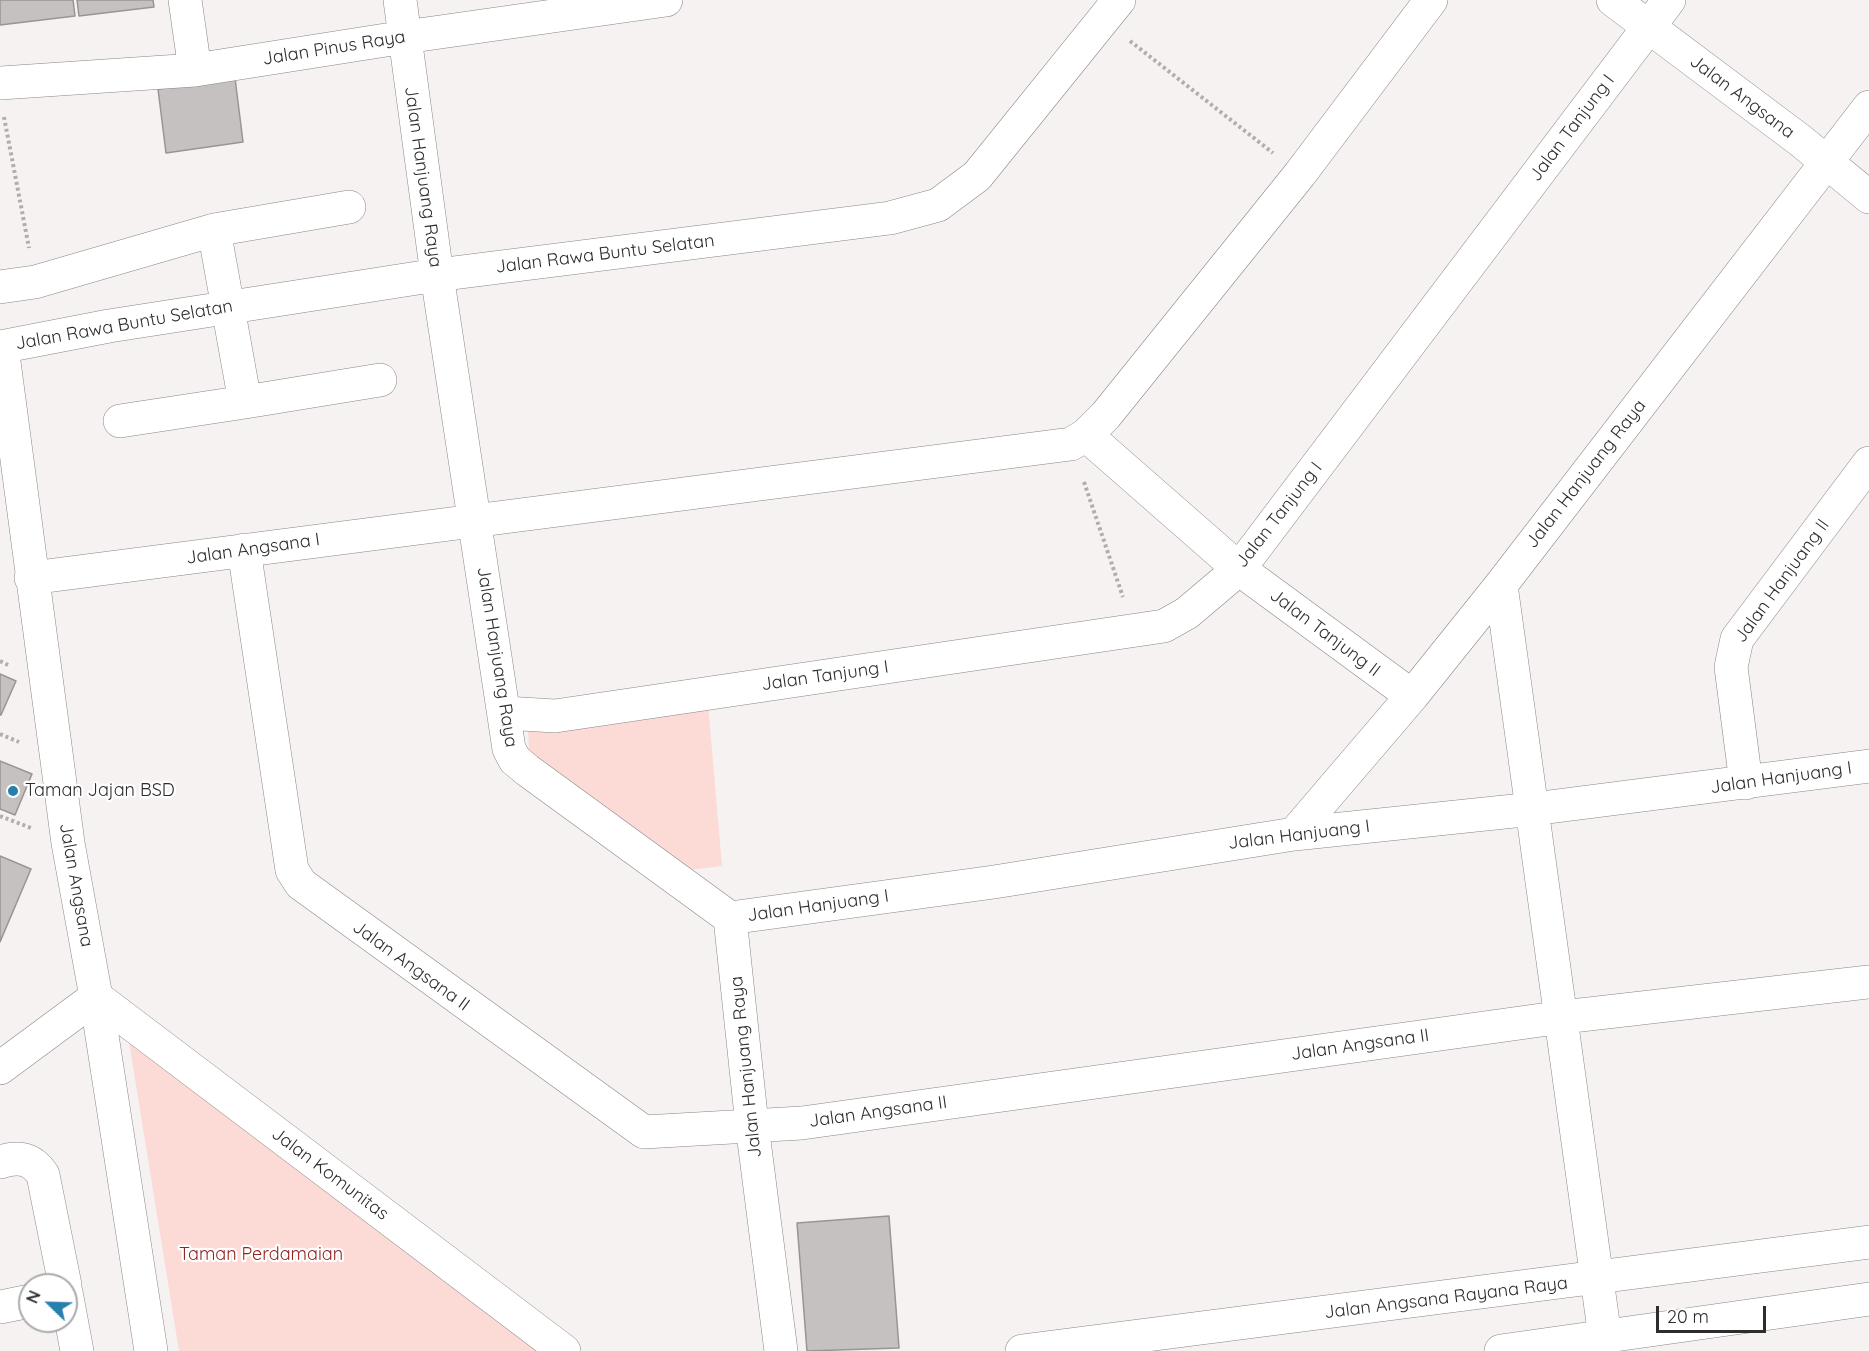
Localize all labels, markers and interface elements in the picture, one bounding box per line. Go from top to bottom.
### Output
street label: Jalan Pinus Raya [261,26,407,70]
street label: Jalan Angsana [1685,51,1799,143]
street label: Jalan Tanjung I [1525,70,1619,186]
street label: Jalan Hanjuang Raya [400,85,446,269]
street label: Jalan Rawa Buntu Selatan [494,230,716,278]
street label: Jalan Rawa Buntu Selatan [14,295,234,355]
street label: Jalan Hanjuang Raya [1521,395,1651,553]
street label: Jalan Tanjung I [1231,458,1327,572]
street label: Jalan Hanjuang II [1730,515,1834,647]
street label: Jalan Angsana I [185,529,321,569]
street label: Jalan Hanjuang Raya [472,565,522,749]
street label: Jalan Tanjung II [1266,584,1384,682]
street label: Jalan Tanjung I [760,656,890,696]
street label: Jalan Hanjuang I [1709,757,1853,799]
place label: Taman Jajan BSD [25,780,175,802]
marker: Taman Jajan BSD [6,784,20,798]
street label: Jalan Hanjuang I [1227,816,1371,854]
street label: Jalan Angsana [54,821,98,949]
street label: Jalan Hanjuang I [746,885,890,927]
street label: Jalan Angsana II [348,916,474,1016]
street label: Jalan Hanjuang Raya [726,975,766,1159]
street label: Jalan Angsana II [1289,1025,1431,1065]
street label: Jalan Angsana II [807,1092,949,1132]
street label: Jalan Komunitas [267,1123,393,1225]
park label: Taman Perdamaian [179,1244,343,1266]
street label: Jalan Angsana Rayana Raya [1323,1272,1569,1324]
north arrow [18,1273,78,1333]
text: N [22,1287,45,1306]
scale bar [1659,1294,1768,1332]
text: 20 m [1667,1305,1709,1328]

